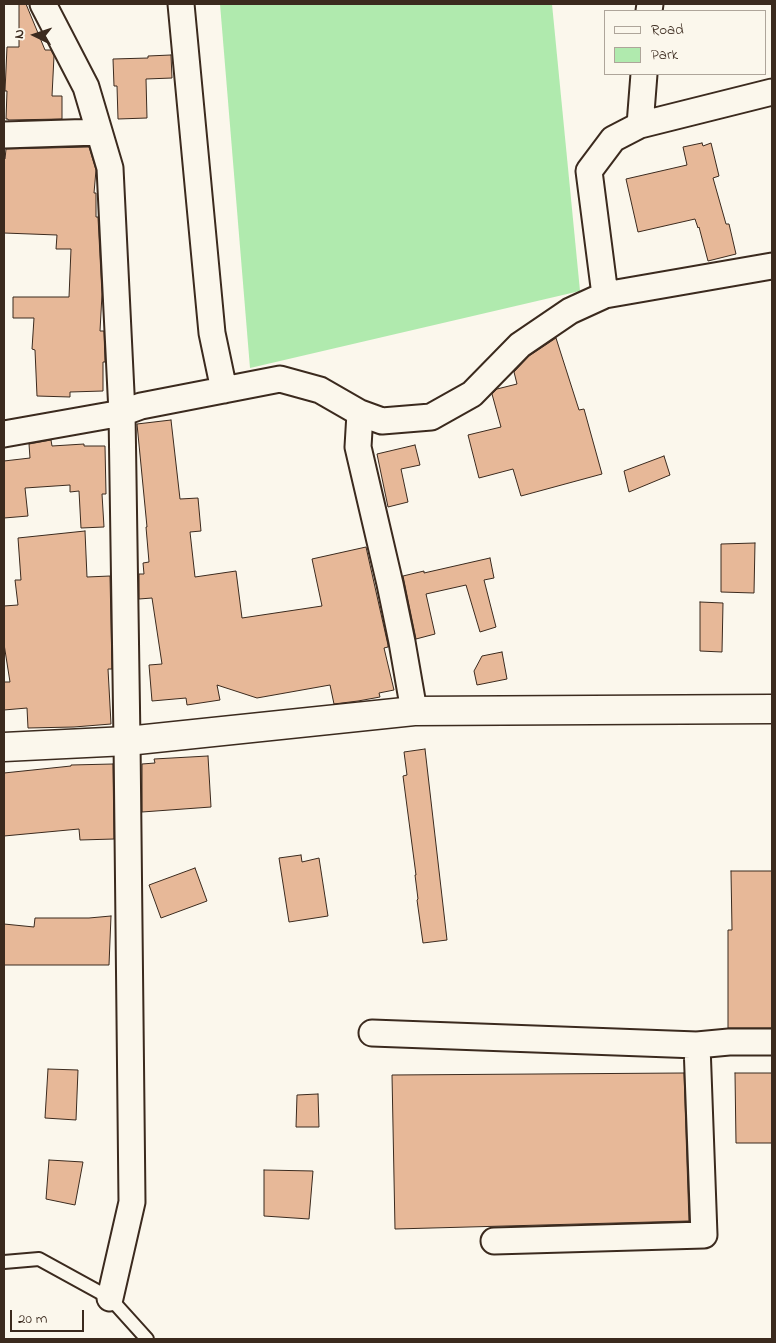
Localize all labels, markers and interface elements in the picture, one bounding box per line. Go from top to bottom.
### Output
north arrow [10,10,60,60]
legend [604,10,766,75]
text: Road [651,19,684,41]
text: N [9,28,30,39]
text: Park [651,44,678,66]
scale bar [12,1300,86,1332]
text: 20 m [18,1308,47,1330]

